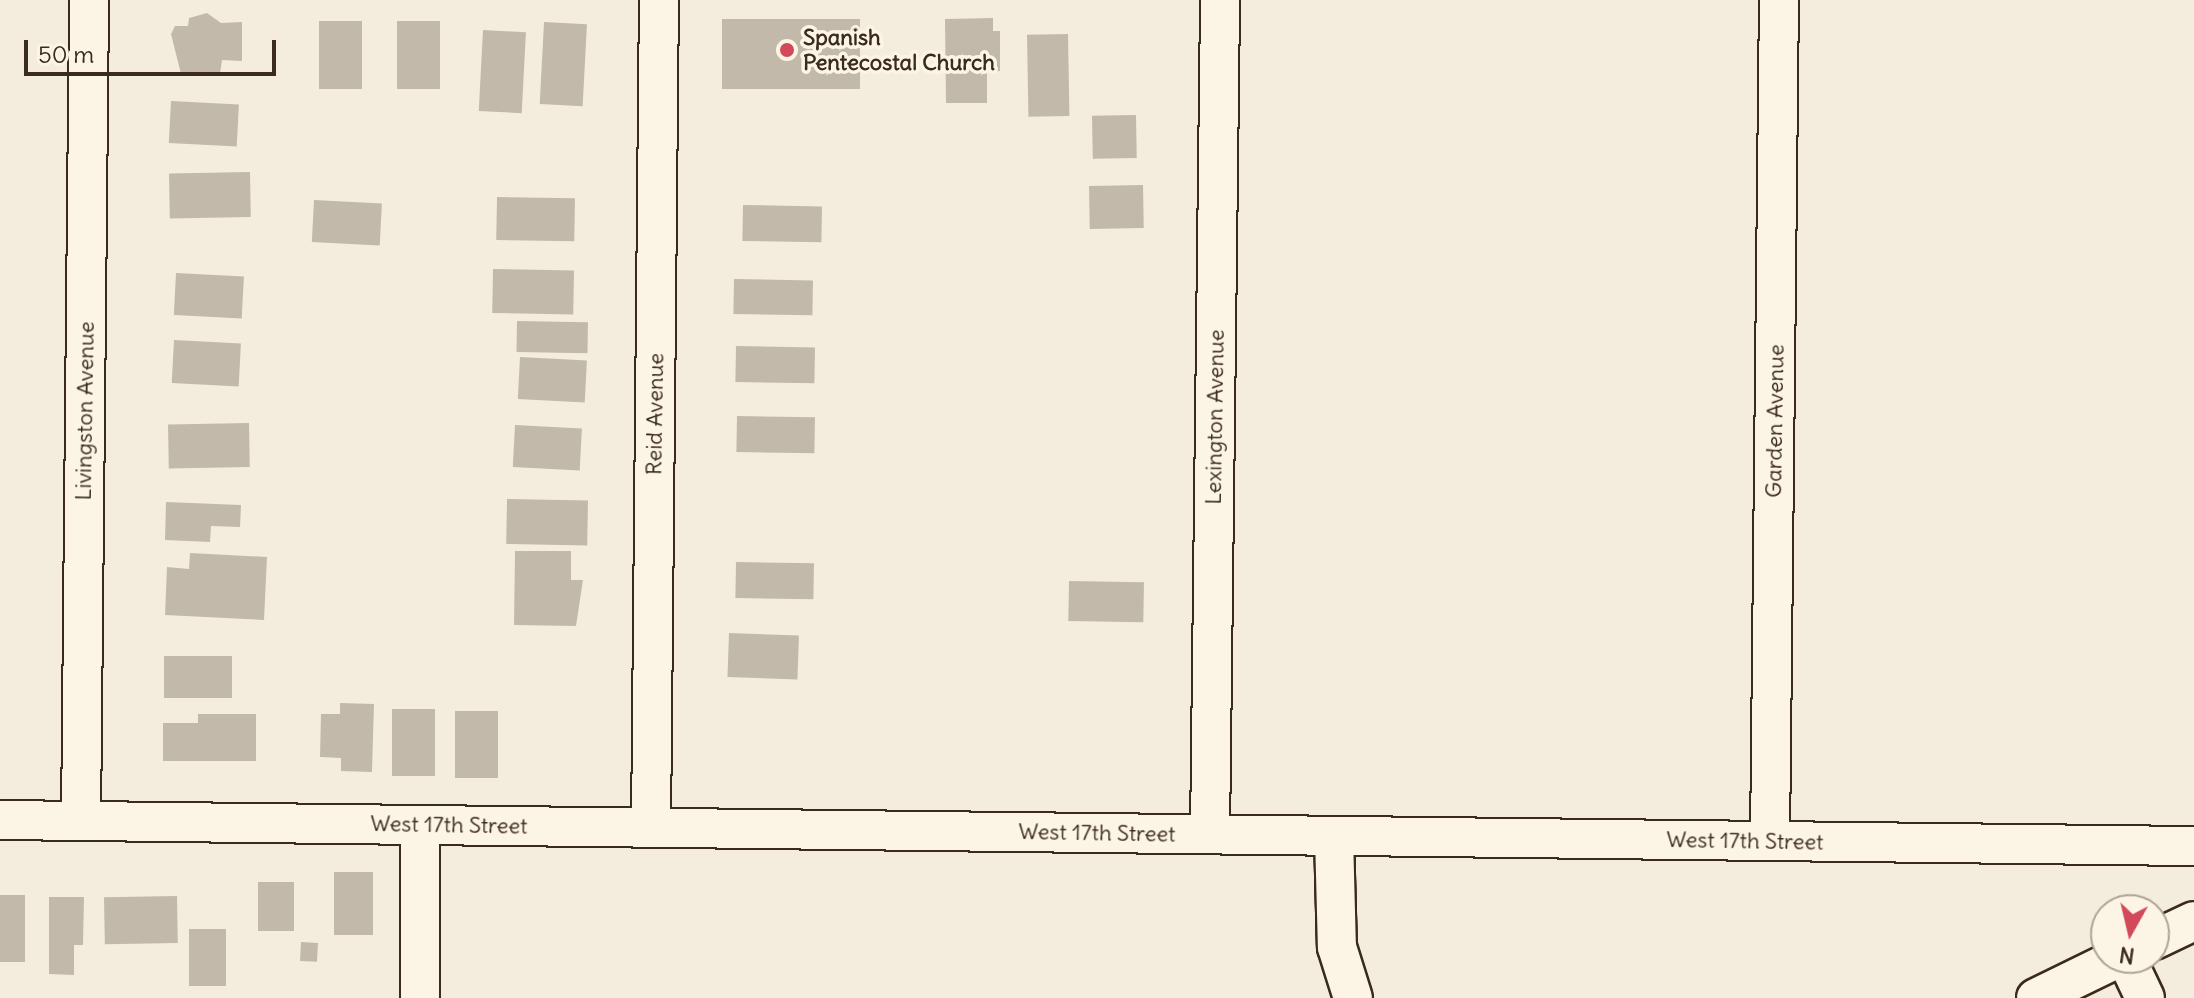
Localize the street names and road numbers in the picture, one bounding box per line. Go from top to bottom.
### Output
street label: Livingston Avenue [70,321,100,501]
street label: Lexington Avenue [1200,329,1230,505]
street label: Garden Avenue [1760,344,1790,498]
street label: Reid Avenue [641,353,669,475]
street label: West 17th Street [370,810,528,840]
street label: West 17th Street [1018,818,1176,848]
street label: West 17th Street [1666,826,1824,856]

